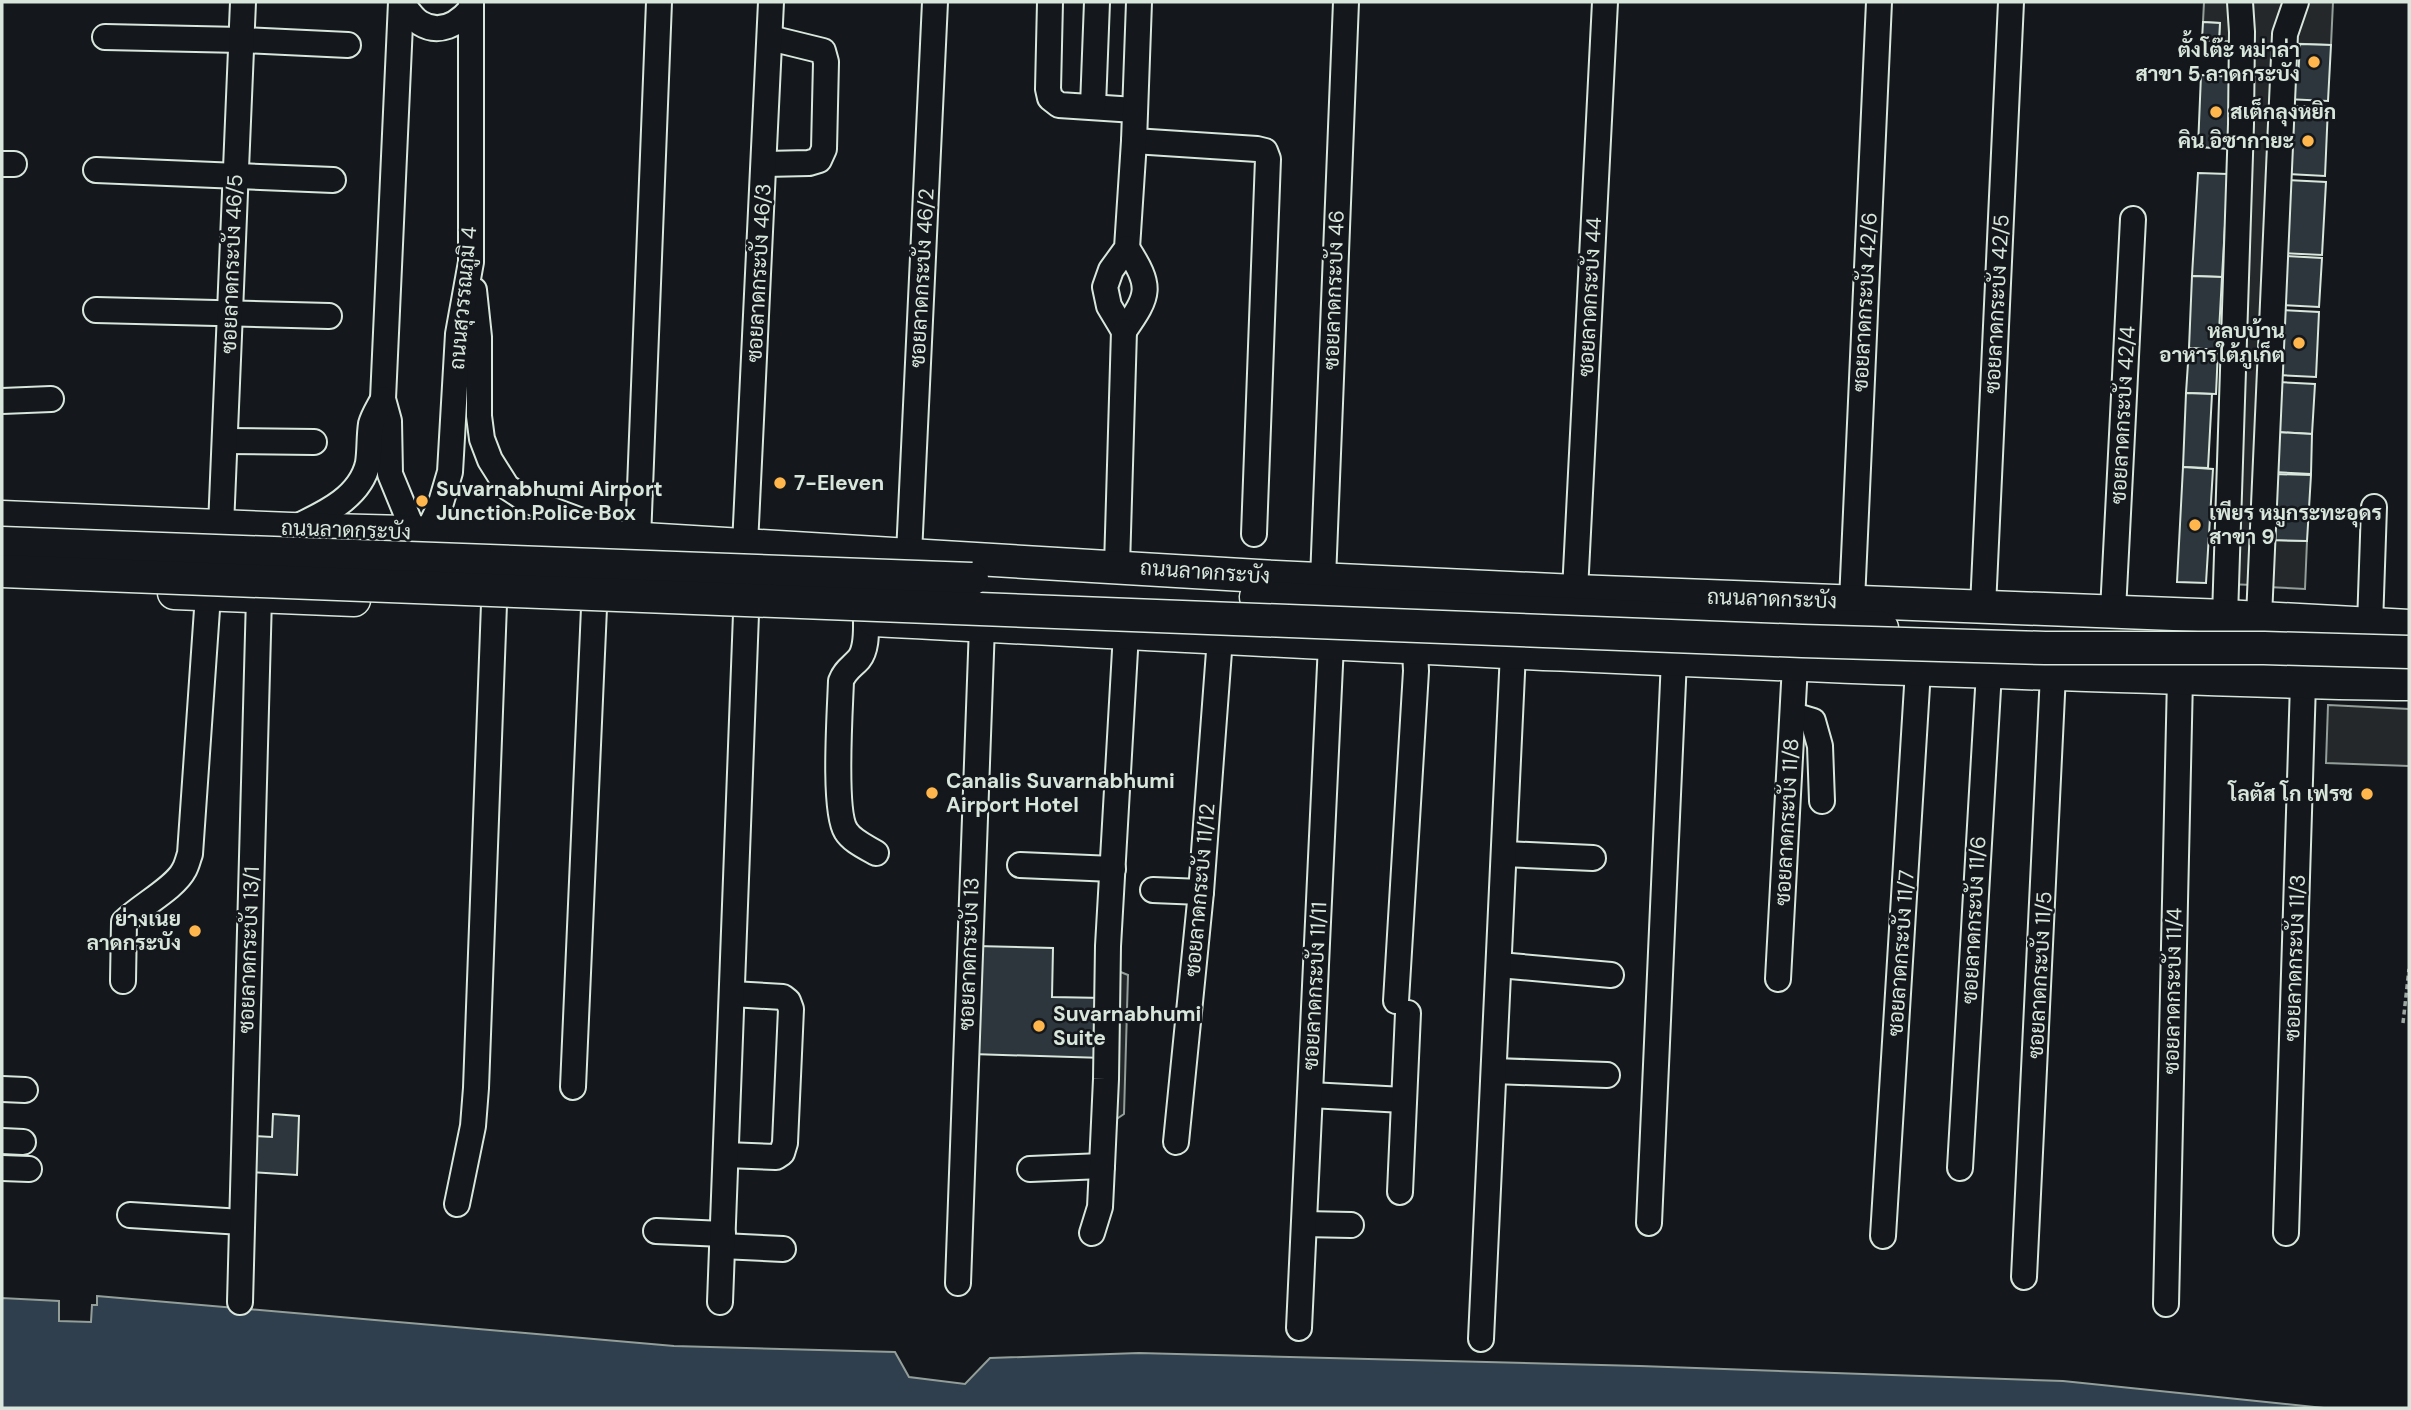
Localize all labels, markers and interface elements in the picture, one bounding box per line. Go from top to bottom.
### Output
place label: ตั้งโต๊ะ หม่าล่า สาขา 5 ลาดกระบัง [2135,30,2300,88]
marker: ตั้งโต๊ะ หม่าล่า สาขา 5 ลาดกระบัง [2306,54,2322,70]
place label: สเต็กลุงหยิก [2230,98,2336,127]
marker: สเต็กลุงหยิก [2208,104,2224,120]
place label: คิน อิซากายะ [2178,127,2294,155]
marker: คิน อิซากายะ [2300,133,2316,149]
street label: ซอยลาดกระบัง 46/5 [215,174,249,354]
street label: ซอยลาดกระบัง 46/3 [740,183,778,363]
street label: ซอยลาดกระบัง 46/2 [903,188,941,368]
street label: ซอยลาดกระบัง 46 [1317,209,1351,371]
street label: ซอยลาดกระบัง 42/6 [1846,211,1884,393]
street label: ซอยลาดกระบัง 42/5 [1978,214,2016,394]
street label: ซอยลาดกระบัง 44 [1572,216,1608,377]
street label: ถนนสุวรรณภูมิ 4 [443,225,484,371]
place label: หลบบ้าน อาหารใต้ภูเก็ต [2159,317,2285,369]
street label: ซอยลาดกระบัง 42/4 [2104,325,2142,505]
marker: หลบบ้าน อาหารใต้ภูเก็ต [2291,335,2307,351]
place label: 7-Eleven [794,469,884,497]
place label: Suvarnabhumi Airport Junction Police Box [436,475,663,527]
marker: 7-Eleven [772,475,788,491]
marker: Suvarnabhumi Airport Junction Police Box [414,493,430,509]
place label: เพียร หมูกระทะอุดร สาขา 9 [2209,499,2382,551]
street label: ถนนลาดกระบัง [280,514,412,546]
marker: เพียร หมูกระทะอุดร สาขา 9 [2187,517,2203,533]
street label: ถนนลาดกระบัง [1139,553,1271,591]
street label: ถนนลาดกระบัง [1706,583,1838,615]
street label: ซอยลาดกระบัง 11/8 [1769,738,1805,906]
place label: Canalis Suvarnabhumi Airport Hotel [946,767,1175,819]
place label: โลตัส โก เฟรช [2227,780,2353,808]
marker: Canalis Suvarnabhumi Airport Hotel [924,785,940,801]
marker: โลตัส โก เฟรช [2359,786,2375,802]
street label: ซอยลาดกระบัง 11/12 [1178,802,1222,978]
street label: ซอยลาดกระบัง 11/6 [1956,835,1992,1005]
street label: ซอยลาดกระบัง 13/1 [232,866,266,1034]
street label: ซอยลาดกระบัง 11/7 [1881,869,1921,1037]
street label: ซอยลาดกระบัง 11/3 [2278,874,2312,1042]
street label: ซอยลาดกระบัง 13 [952,877,986,1031]
street label: ซอยลาดกระบัง 11/5 [2022,891,2058,1059]
street label: ซอยลาดกระบัง 11/11 [1297,901,1333,1071]
place label: ย่างเนย ลาดกระบัง [87,905,181,957]
street label: ซอยลาดกระบัง 11/4 [2158,907,2188,1075]
marker: ย่างเนย ลาดกระบัง [187,923,203,939]
place label: Suvarnabhumi Suite [1053,1000,1201,1052]
marker: Suvarnabhumi Suite [1031,1018,1047,1034]

